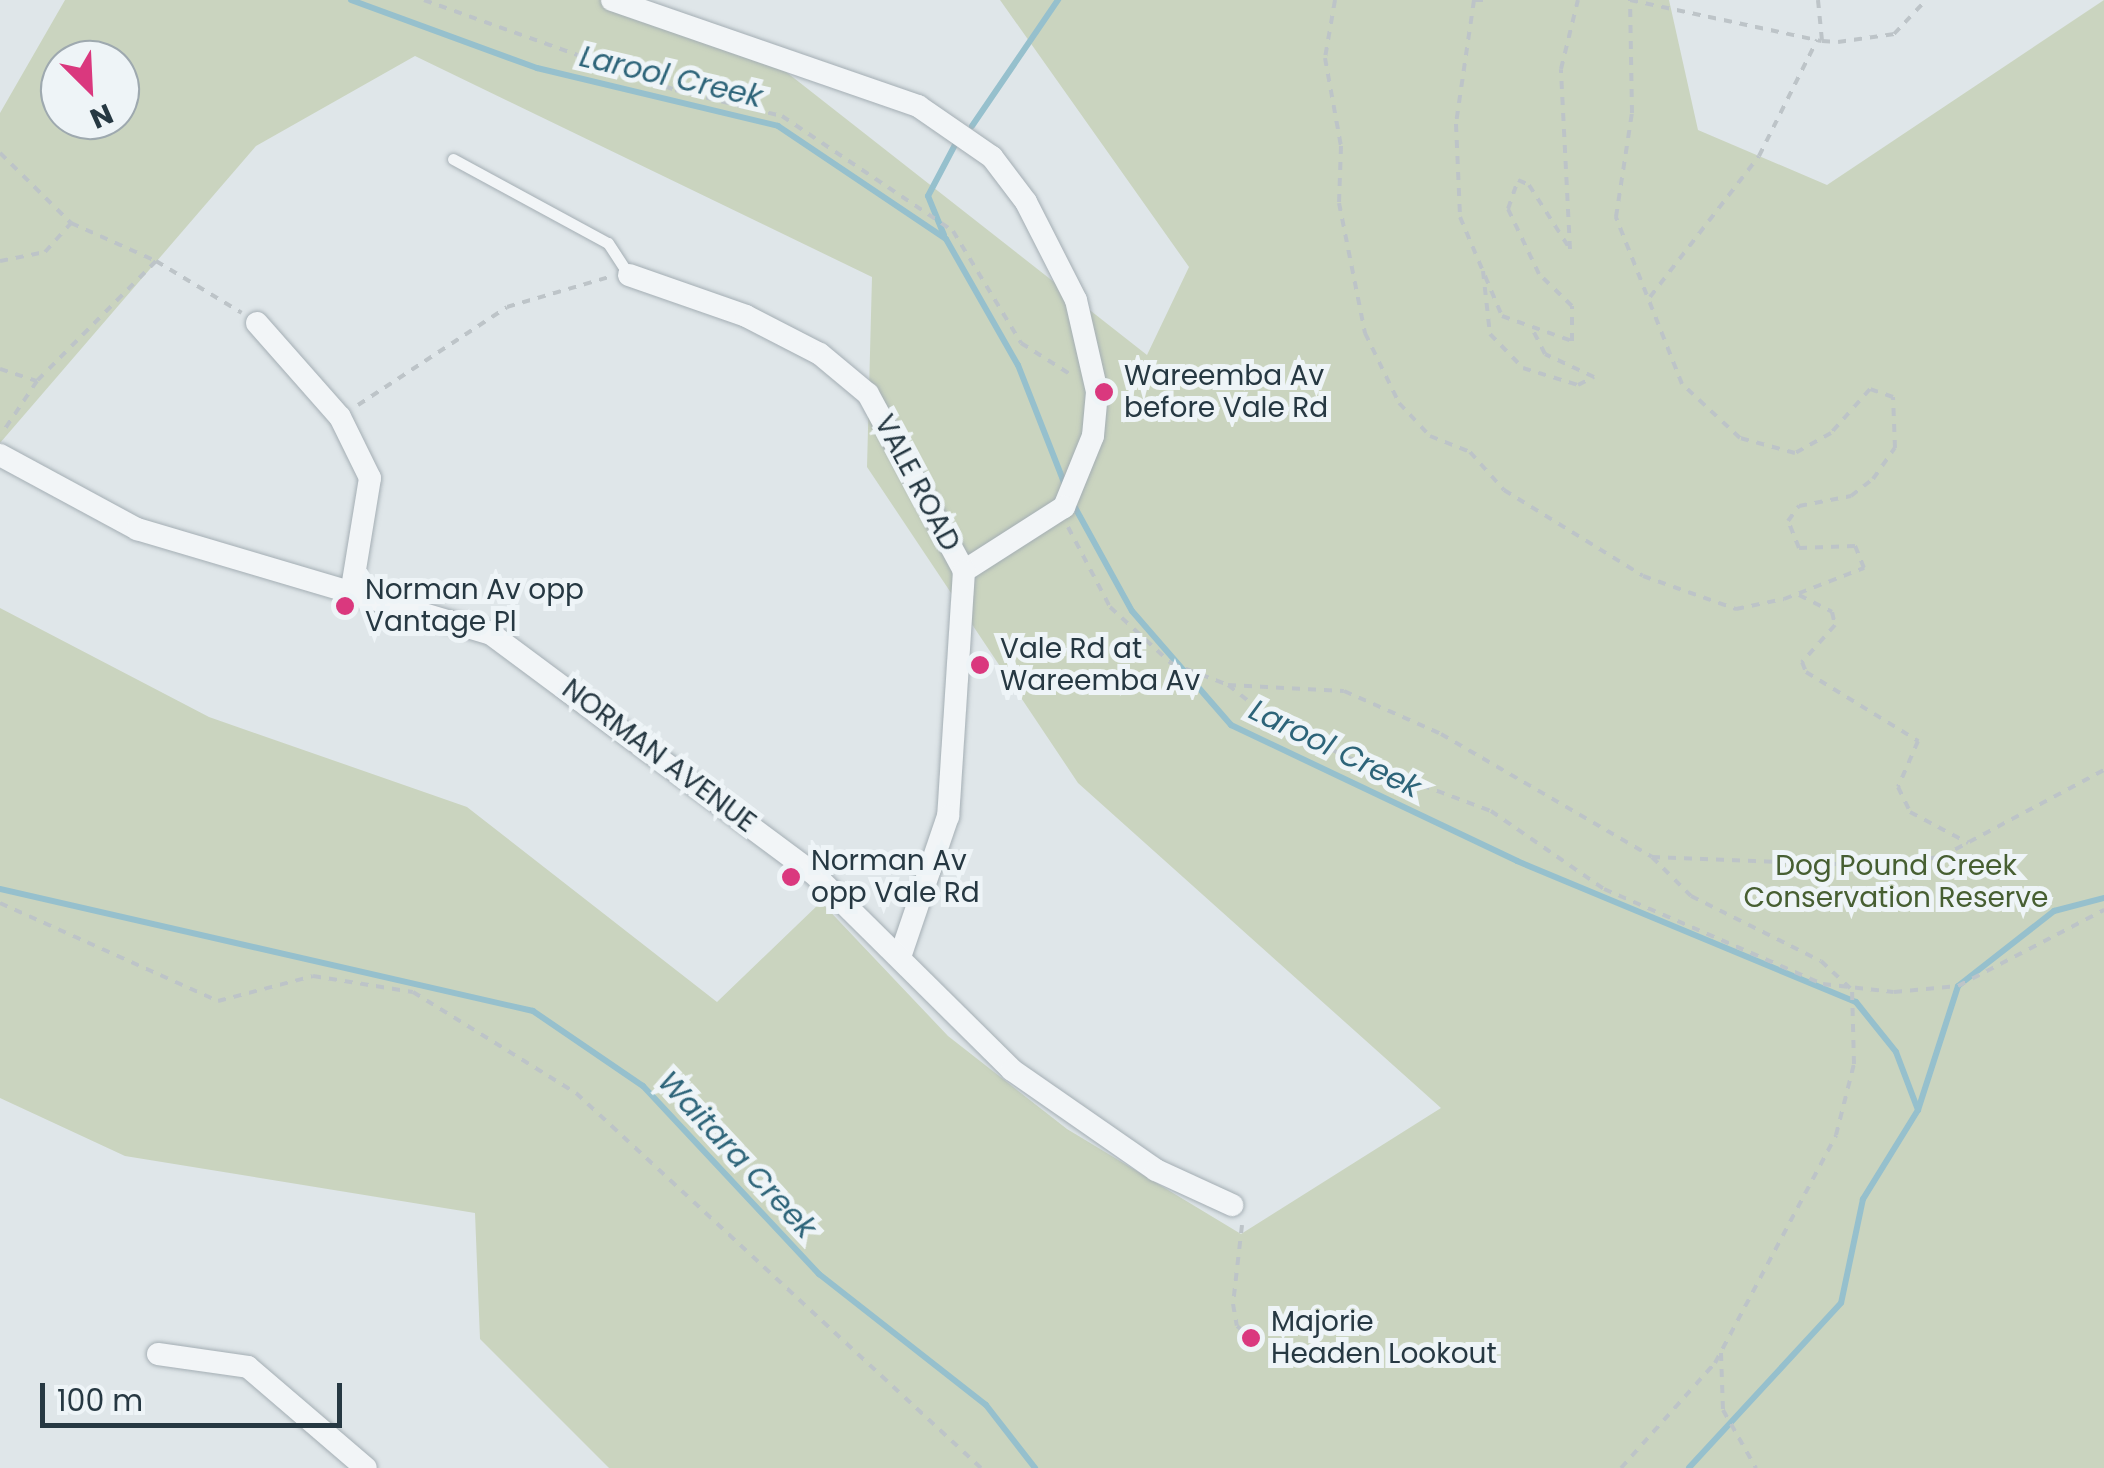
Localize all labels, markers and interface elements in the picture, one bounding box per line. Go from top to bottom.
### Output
water label: Larool Creek [576,39,766,115]
north arrow [40,40,140,140]
text: N [84,94,119,138]
place label: Wareemba Av before Vale Rd [1124,359,1328,425]
marker: Wareemba Av before Vale Rd [1093,381,1115,403]
street label: VALE ROAD [867,409,967,557]
place label: Norman Av opp Vantage Pl [365,573,584,639]
marker: Norman Av opp Vantage Pl [334,595,356,617]
place label: Vale Rd at Wareemba Av [1000,632,1200,698]
marker: Vale Rd at Wareemba Av [969,654,991,676]
street label: NORMAN AVENUE [555,672,763,840]
water label: Larool Creek [1243,692,1427,806]
place label: Norman Av opp Vale Rd [811,844,980,910]
park label: Dog Pound Creek Conservation Reserve [1744,849,2048,915]
marker: Norman Av opp Vale Rd [780,866,802,888]
water label: Waitara Creek [650,1064,824,1246]
place label: Majorie Headen Lookout [1271,1305,1497,1371]
marker: Majorie Headen Lookout [1240,1327,1262,1349]
scale bar [45,1363,348,1425]
text: 100 m [57,1379,143,1422]

